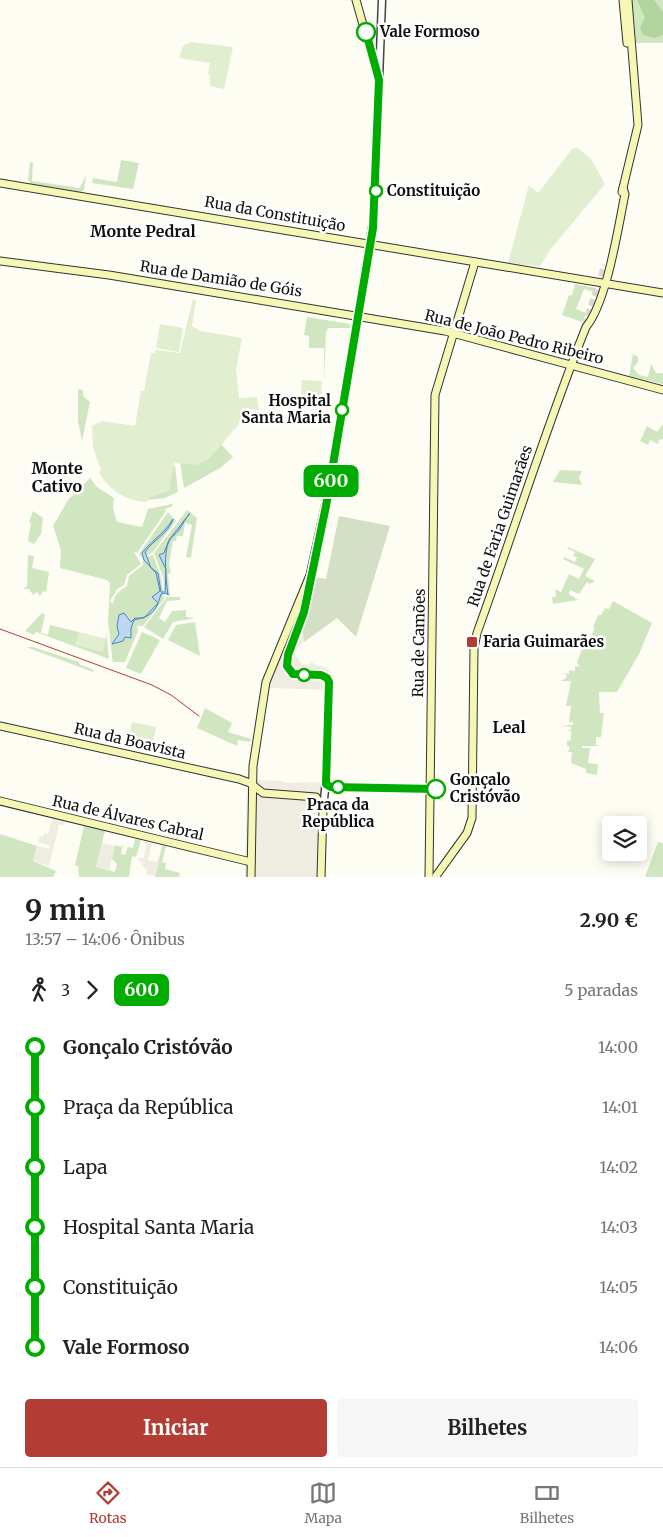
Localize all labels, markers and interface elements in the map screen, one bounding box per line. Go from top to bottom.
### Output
marker: Vale Formoso [356,22,376,42]
place label: Vale Formoso [379,22,480,41]
place label: Constituição [387,181,480,200]
marker: Constituição [369,184,383,198]
street label: Rua da Constituição [203,192,347,235]
district label: Monte Pedral [90,221,196,241]
street label: Rua de Damião de Góis [139,256,304,301]
street label: Rua de João Pedro Ribeiro [423,305,606,368]
place label: Hospital Santa Maria [241,391,332,427]
marker: Hospital Santa Maria [335,403,349,417]
street label: Rua de Faria Guimarães [463,443,536,609]
district label: Monte Cativo [31,458,83,496]
line badge: 600 [302,465,360,497]
text: 600 [314,469,348,492]
street label: Rua de Camões [408,588,429,698]
place label: Faria Guimarães [483,632,604,651]
marker: Faria Guimarães [465,635,479,649]
unlabelled marker [297,668,311,682]
district label: Leal [492,717,526,737]
street label: Rua da Boavista [72,718,188,763]
place label: Gonçalo Cristóvão [450,770,520,806]
marker: Gonçalo Cristóvão [426,779,446,799]
marker: Praça da República [331,780,345,794]
street label: Rua de Álvares Cabral [50,790,206,844]
place label: Praça da República [302,795,375,831]
map controls [602,816,647,861]
button: layers [602,816,647,861]
text: 9 min [25,892,106,928]
text: 2.90 € [580,908,638,932]
text: 13:57 – 14:06 · Ônibus [25,929,185,949]
icon: walk [25,976,53,1004]
icon: forward [78,976,106,1004]
text: 600 [124,978,159,1001]
text: 3 [61,980,70,1000]
text: 5 paradas [564,980,638,1000]
text: Gonçalo Cristóvão [63,1035,233,1059]
text: 14:00 [598,1037,638,1057]
text: Praça da República [63,1095,233,1119]
text: 14:01 [602,1097,638,1117]
text: Lapa [63,1155,107,1179]
text: 14:02 [600,1157,638,1177]
text: Hospital Santa Maria [63,1215,254,1239]
text: 14:03 [600,1217,638,1237]
text: Constituição [63,1275,178,1299]
text: 14:05 [600,1277,638,1297]
text: Vale Formoso [63,1335,189,1359]
text: 14:06 [599,1337,638,1357]
button: Iniciar [25,1399,327,1457]
button: Bilhetes [337,1399,638,1457]
tab: Rotas [89,1479,127,1527]
tab: Mapa [305,1479,342,1527]
tab: Bilhetes [520,1479,574,1527]

